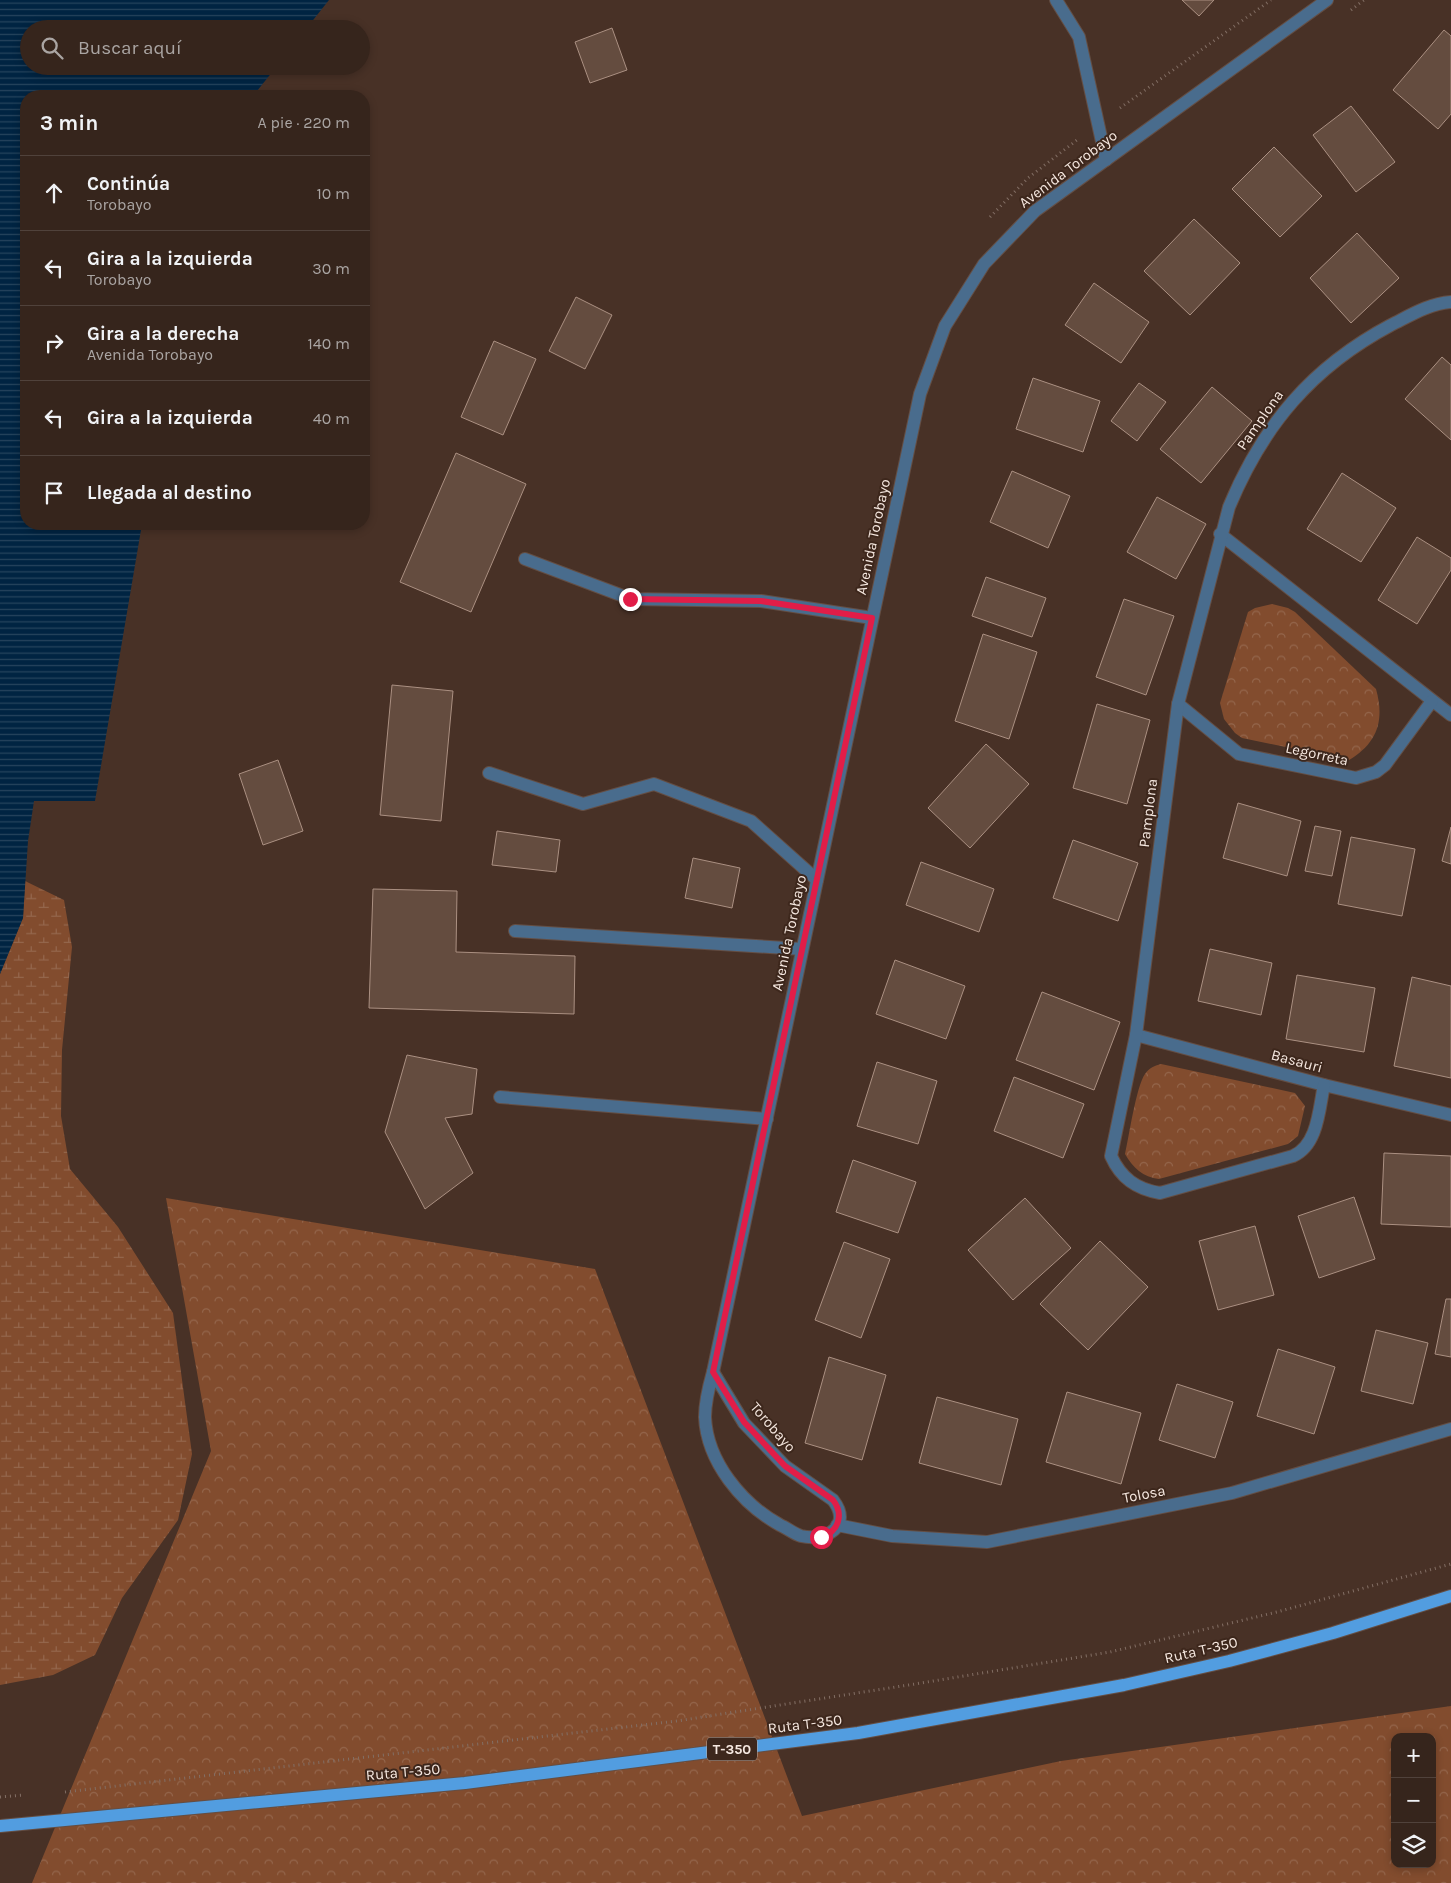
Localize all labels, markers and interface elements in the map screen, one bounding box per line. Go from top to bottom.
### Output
search box [20,20,370,75]
icon: search [38,34,66,62]
text: Buscar aquí [78,37,182,59]
text: 3 min [40,111,98,135]
text: A pie · 220 m [257,113,350,132]
street label: Avenida Torobayo [1015,126,1121,212]
text: Continúa [87,173,170,195]
icon: ahead [40,179,68,207]
text: 10 m [316,184,350,203]
text: Torobayo [87,195,152,214]
text: Gira a la izquierda [87,248,253,270]
icon: left [40,254,68,282]
text: 30 m [312,259,350,278]
text: Torobayo [87,270,152,289]
text: Gira a la derecha [87,323,239,345]
icon: right [40,329,68,357]
text: 140 m [308,334,350,353]
text: Avenida Torobayo [87,345,213,364]
street label: Pamplona [1233,387,1287,453]
icon: left [40,404,68,432]
text: Gira a la izquierda [87,407,253,429]
text: 40 m [313,409,350,428]
street label: Avenida Torobayo [852,477,894,597]
icon: arrive [40,479,68,507]
text: Llegada al destino [87,482,252,504]
route end [619,588,642,611]
street label: Legorreta [1284,739,1350,769]
street label: Pamplona [1135,778,1161,848]
street label: Avenida Torobayo [768,873,810,993]
street label: Basauri [1269,1045,1325,1077]
street label: Torobayo [746,1398,800,1456]
street label: Tolosa [1121,1481,1167,1507]
route start [810,1526,833,1549]
street label: Ruta T-350 [1163,1633,1240,1667]
street label: Ruta T-350 [767,1711,843,1737]
map controls [1391,1733,1436,1868]
button: + [1391,1733,1436,1778]
road number: T-350 [707,1738,757,1760]
street label: Ruta T-350 [365,1760,441,1784]
button: − [1391,1778,1436,1823]
button: layers [1391,1823,1436,1868]

